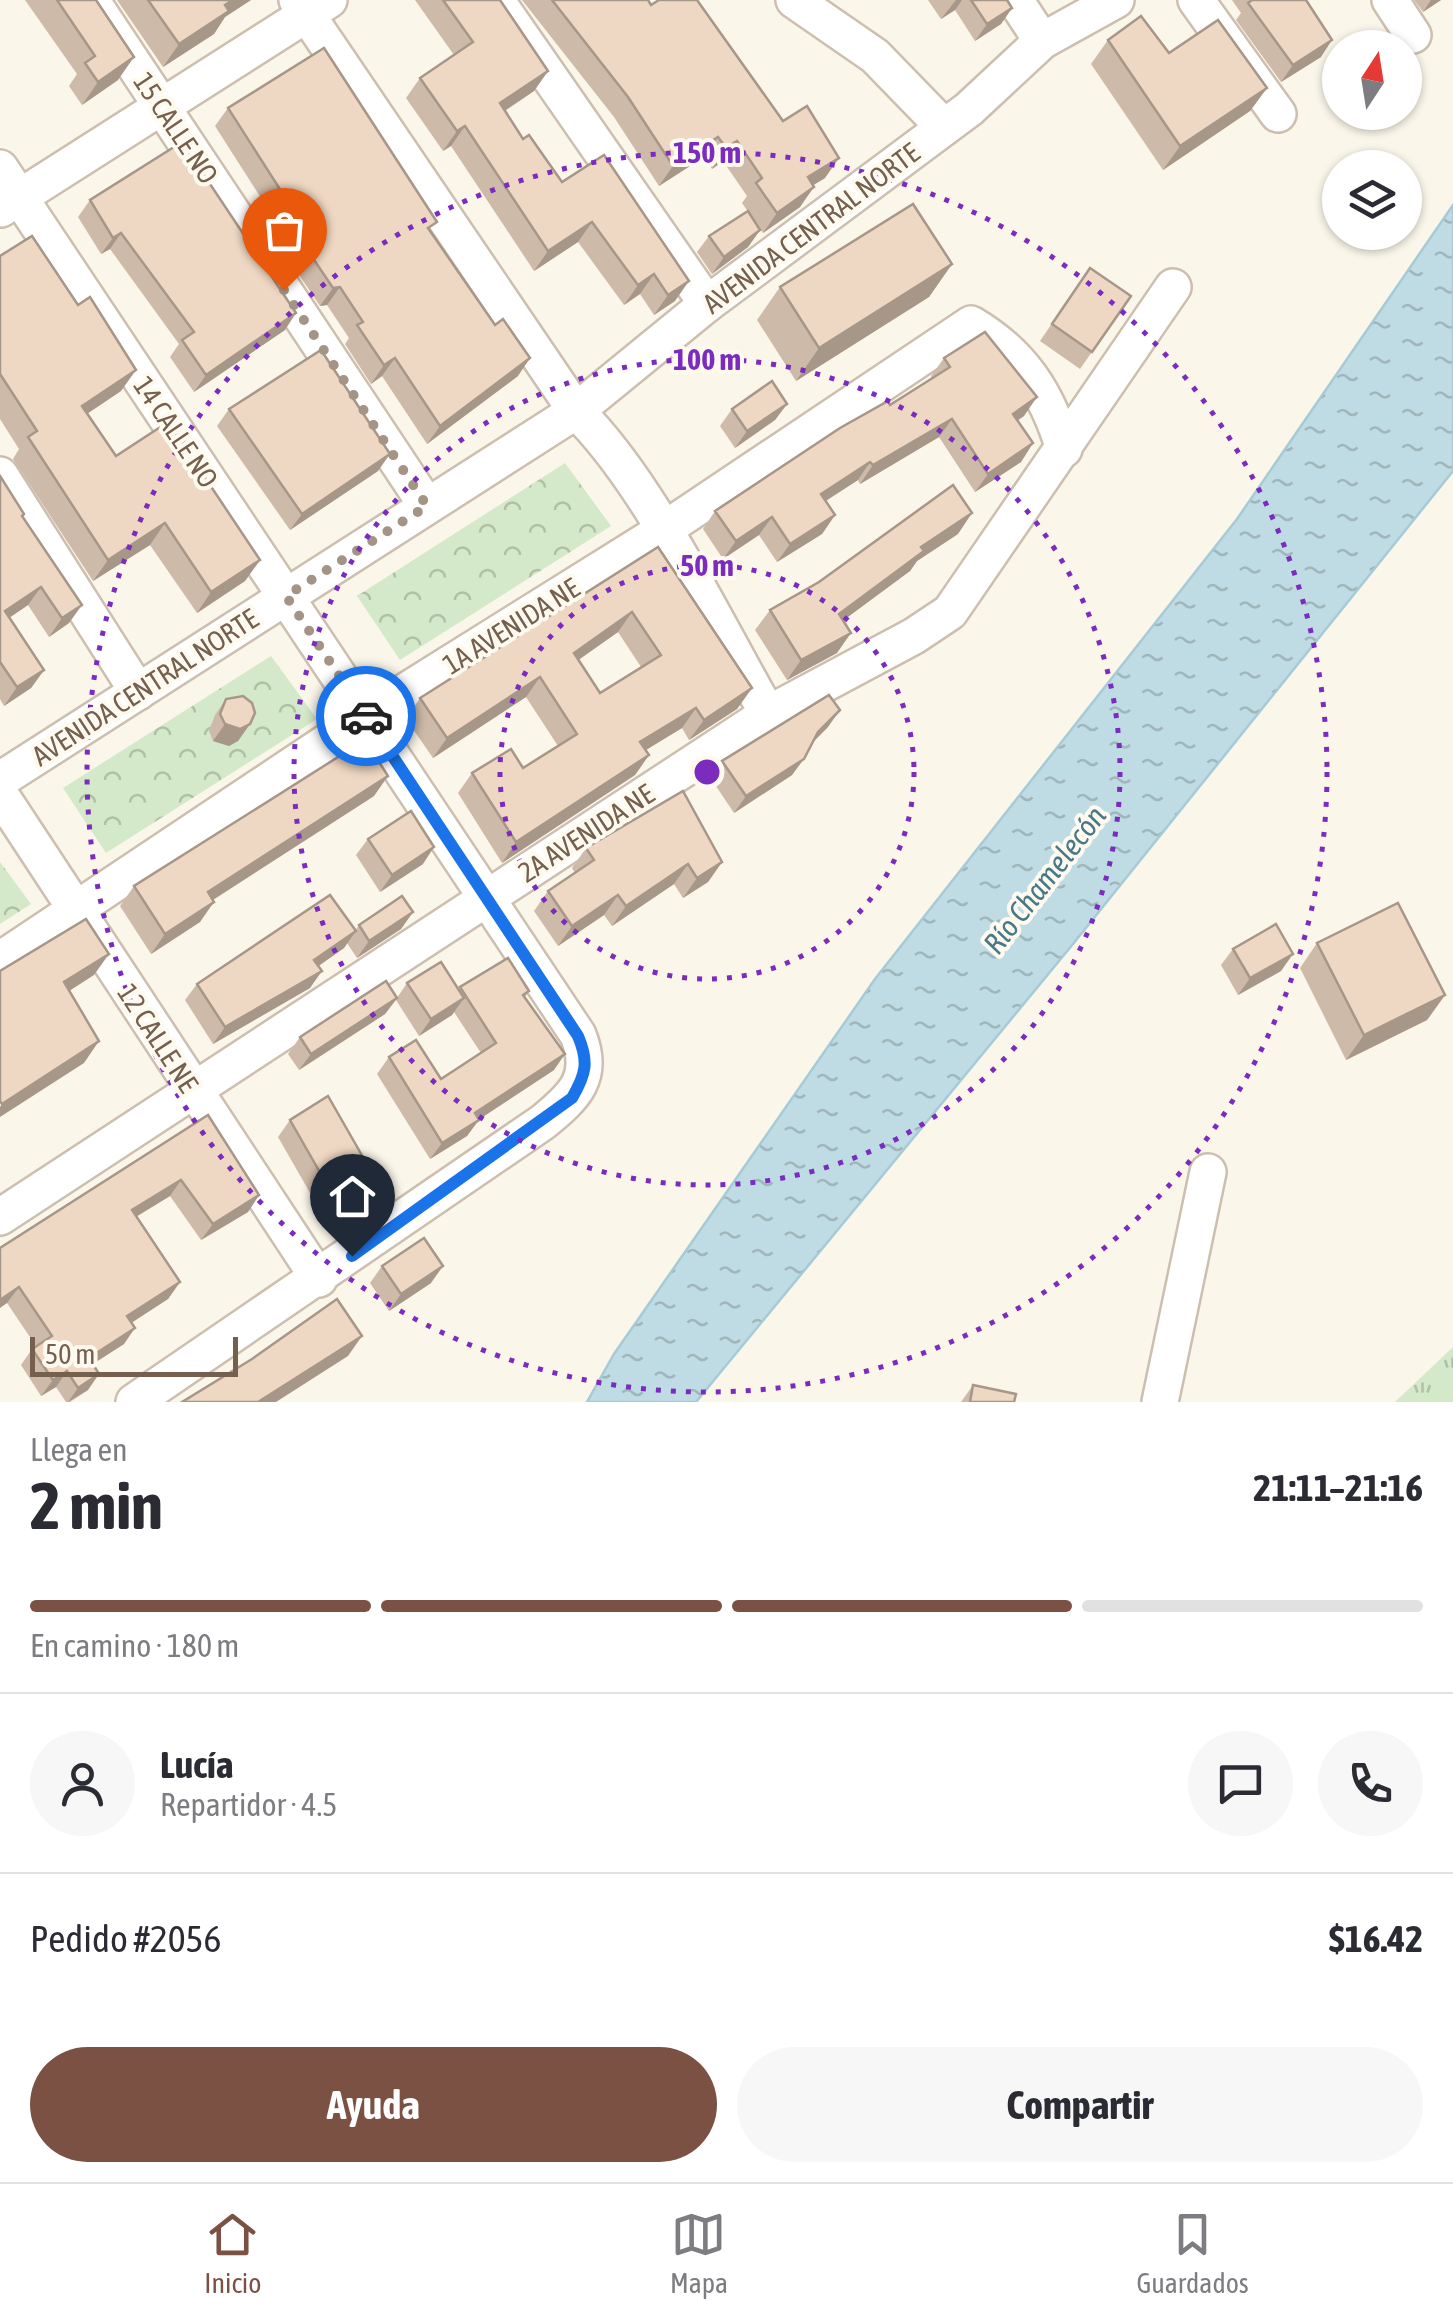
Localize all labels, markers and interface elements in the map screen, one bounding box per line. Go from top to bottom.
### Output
north arrow [1322,30,1422,130]
map controls [1322,30,1422,250]
street label: 15 CALLE NO [127,66,225,190]
text: 150 m [673,135,741,169]
street label: AVENIDA CENTRAL NORTE [697,136,926,320]
button: layers [1322,150,1422,250]
pin [242,188,327,291]
icon: bag [257,203,312,258]
text: 100 m [673,342,741,376]
street label: 14 CALLE NO [127,370,225,494]
text: 50 m [680,548,734,582]
street label: 1A AVENIDA NE [437,571,585,681]
street label: AVENIDA CENTRAL NORTE [26,602,264,772]
courier [316,666,416,766]
icon: car [339,689,394,744]
centre of rings [689,754,725,790]
street label: 2A AVENIDA NE [512,777,660,889]
water label: Río Chamelecón [976,799,1112,960]
street label: 12 CALLE NE [111,978,205,1098]
pin [310,1154,395,1257]
icon: home [325,1169,380,1224]
scale bar [30,1332,238,1376]
text: 50 m [45,1338,95,1370]
text: Llega en [30,1431,128,1468]
text: 21:11–21:16 [1253,1466,1423,1509]
text: 2 min [30,1468,163,1543]
text: En camino · 180 m [30,1627,239,1664]
button: person [30,1731,135,1836]
button: chat [1188,1731,1293,1836]
button: phone [1318,1731,1423,1836]
text: Lucía [160,1743,234,1786]
text: Repartidor · 4.5 [160,1786,337,1823]
text: Pedido #2056 [30,1917,221,1960]
text: $16.42 [1329,1917,1423,1960]
button: Ayuda [30,2047,717,2162]
button: Compartir [737,2047,1423,2162]
tab: Inicio [204,2207,261,2299]
tab: Mapa [670,2207,728,2299]
tab: Guardados [1136,2207,1249,2299]

